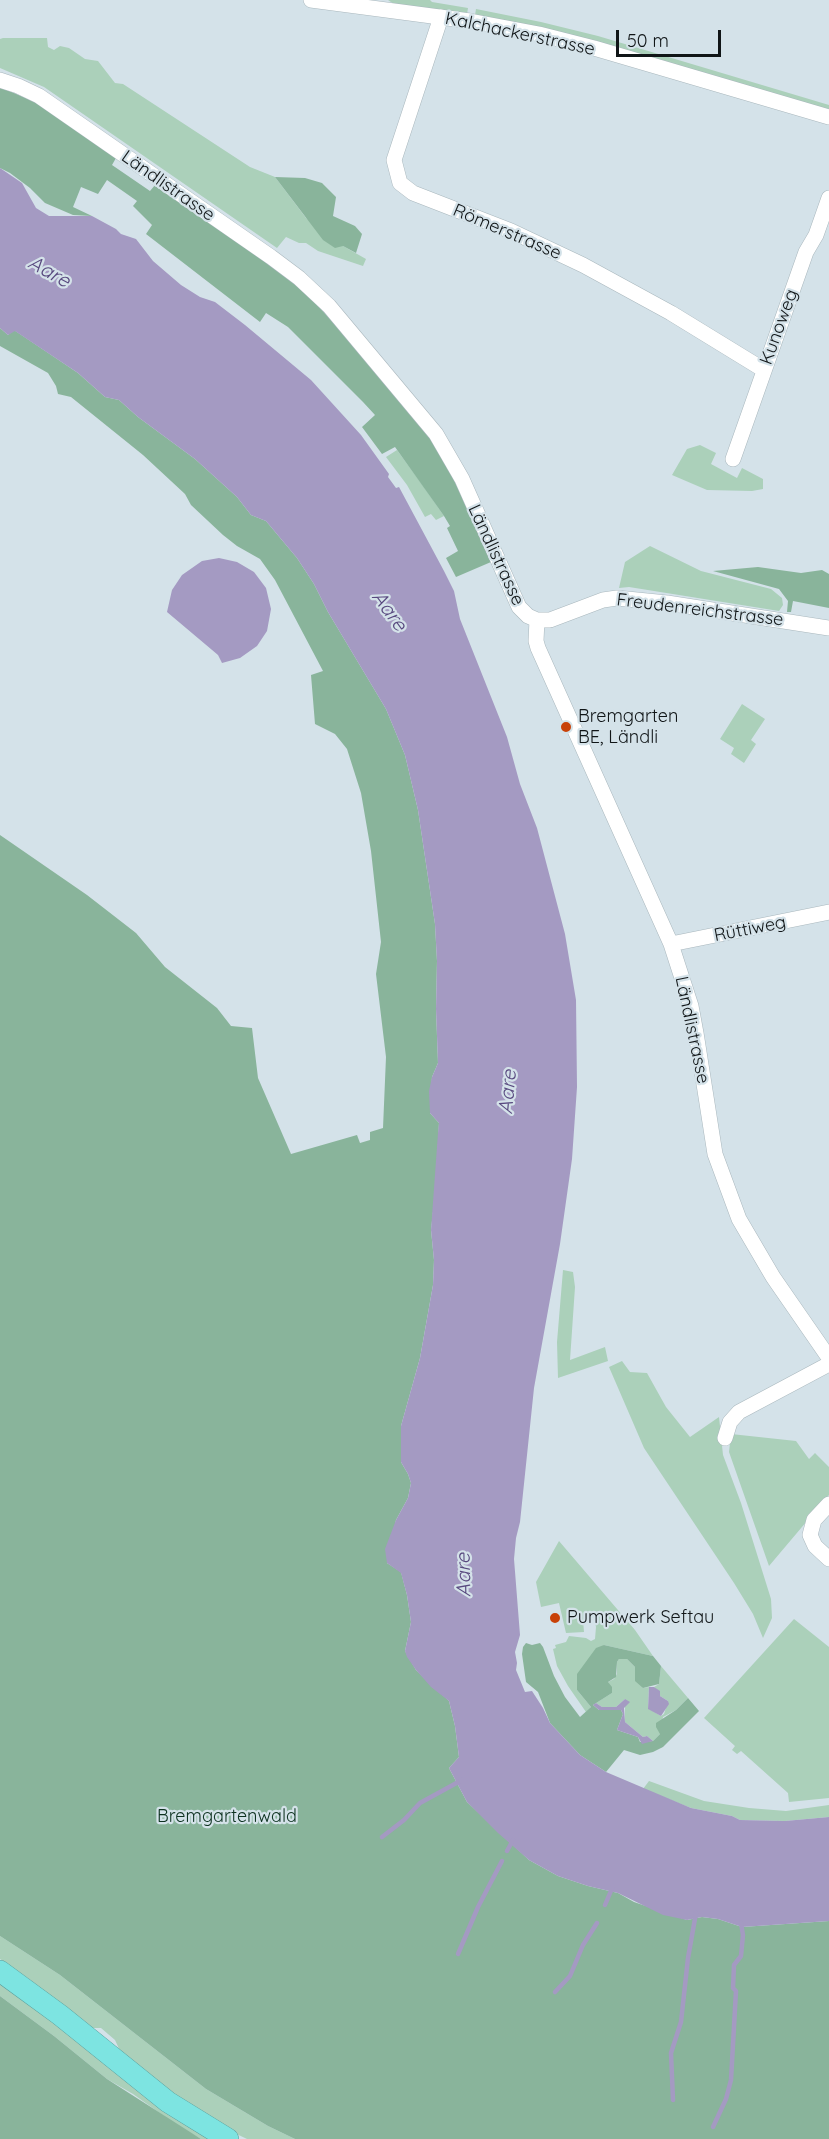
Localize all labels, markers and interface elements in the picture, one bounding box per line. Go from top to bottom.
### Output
street label: Kalchackerstrasse [443,8,597,60]
scale bar [619,18,724,56]
text: 50 m [627,29,669,52]
street label: Ländlistrasse [117,146,219,226]
street label: Römerstrasse [450,199,564,265]
water label: Aare [24,251,74,293]
street label: Kunoweg [755,287,803,367]
street label: Ländlistrasse [463,501,529,609]
water label: Aare [366,586,412,636]
street label: Freudenreichstrasse [615,589,785,631]
place label: Bremgarten BE, Ländli [578,706,678,748]
marker: Bremgarten BE, Ländli [559,720,573,734]
street label: Rüttiweg [712,911,788,947]
street label: Ländlistrasse [670,974,714,1086]
water label: Aare [494,1069,522,1115]
water label: Aare [452,1553,476,1597]
place label: Pumpwerk Seftau [567,1607,714,1629]
marker: Pumpwerk Seftau [548,1611,562,1625]
park label: Bremgartenwald [157,1806,297,1828]

